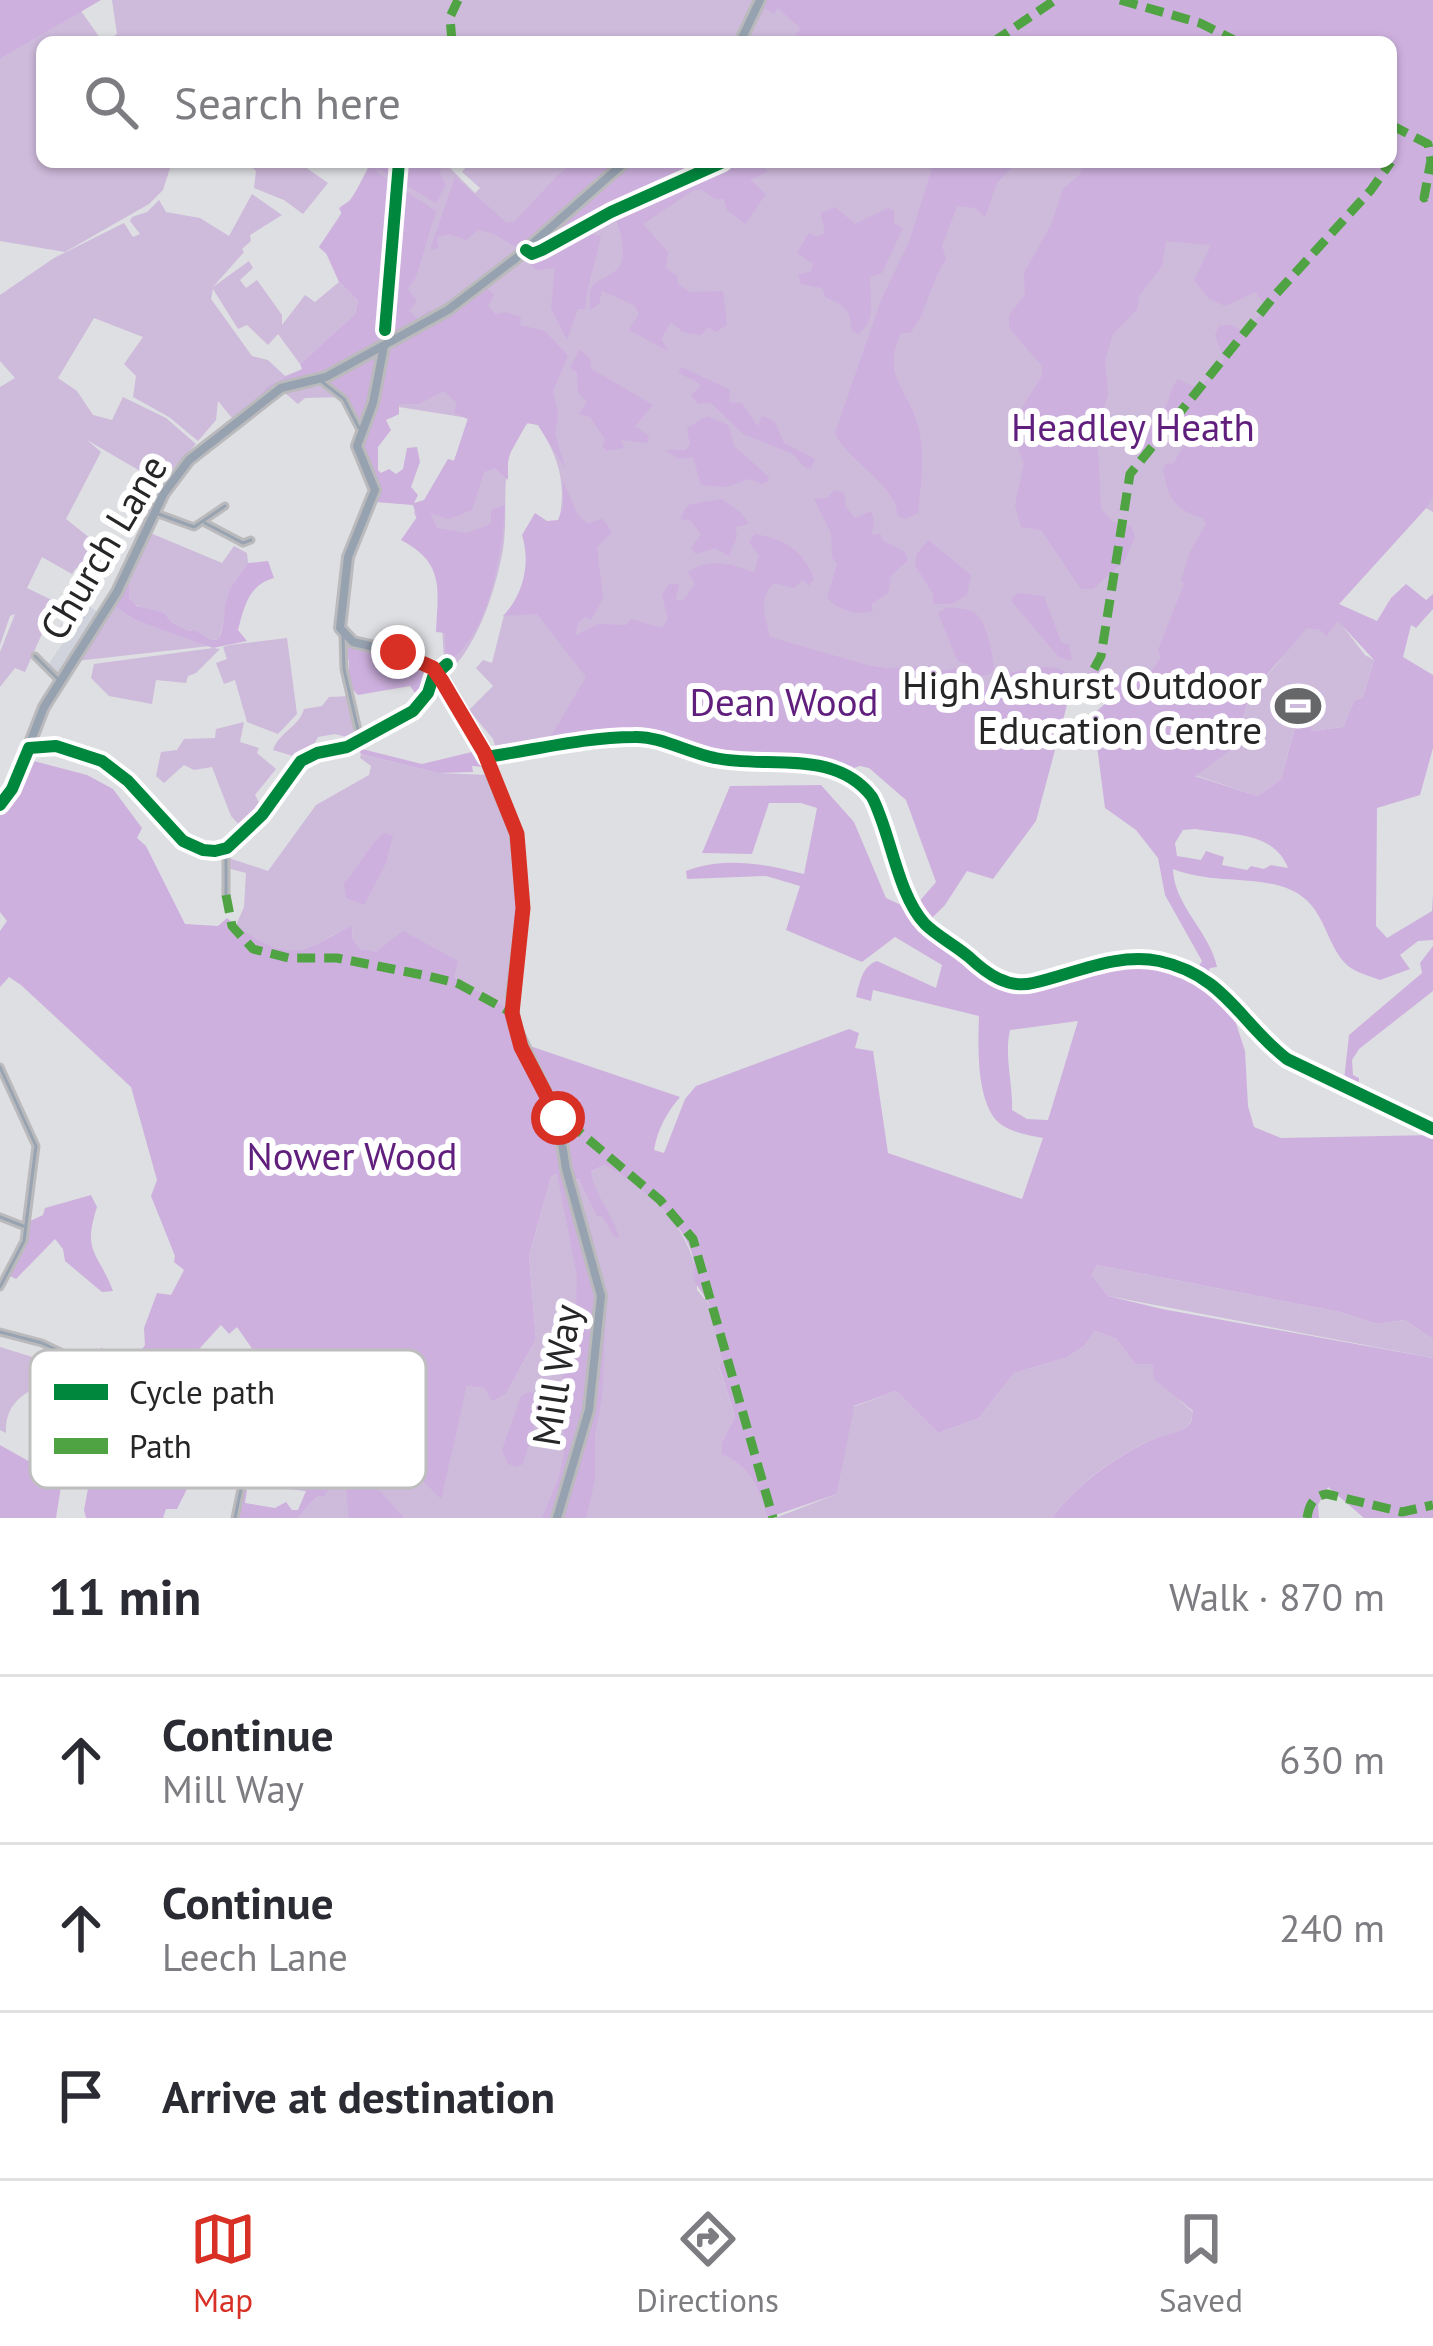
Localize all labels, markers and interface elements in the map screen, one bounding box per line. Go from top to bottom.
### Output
search box [36,36,1397,168]
icon: search [78,69,144,135]
text: Search here [174,73,401,131]
park label: Headley Heath [1011,401,1255,452]
street label: Church Lane [28,445,178,649]
route end [371,625,425,679]
place label: High Ashurst Outdoor Education Centre [902,659,1262,755]
park label: Dean Wood [689,676,879,727]
sports icon: High Ashurst Outdoor Education Centre [1273,681,1323,731]
route start [531,1091,585,1145]
park label: Nower Wood [246,1130,458,1181]
street label: Mill Way [520,1301,592,1449]
legend [30,1350,426,1488]
text: Cycle path [129,1370,275,1413]
text: Path [129,1424,192,1467]
text: 11 min [48,1563,201,1629]
text: Walk · 870 m [1169,1571,1385,1622]
text: Continue [162,1705,334,1763]
icon: ahead [48,1727,114,1793]
text: 630 m [1279,1734,1385,1785]
text: Mill Way [162,1763,304,1814]
text: Continue [162,1873,334,1931]
icon: ahead [48,1895,114,1961]
text: 240 m [1279,1902,1385,1953]
text: Leech Lane [162,1931,348,1982]
icon: arrive [48,2063,114,2129]
text: Arrive at destination [162,2067,555,2125]
tab: Map [190,2206,256,2321]
tab: Directions [636,2206,779,2321]
tab: Saved [1159,2206,1243,2321]

